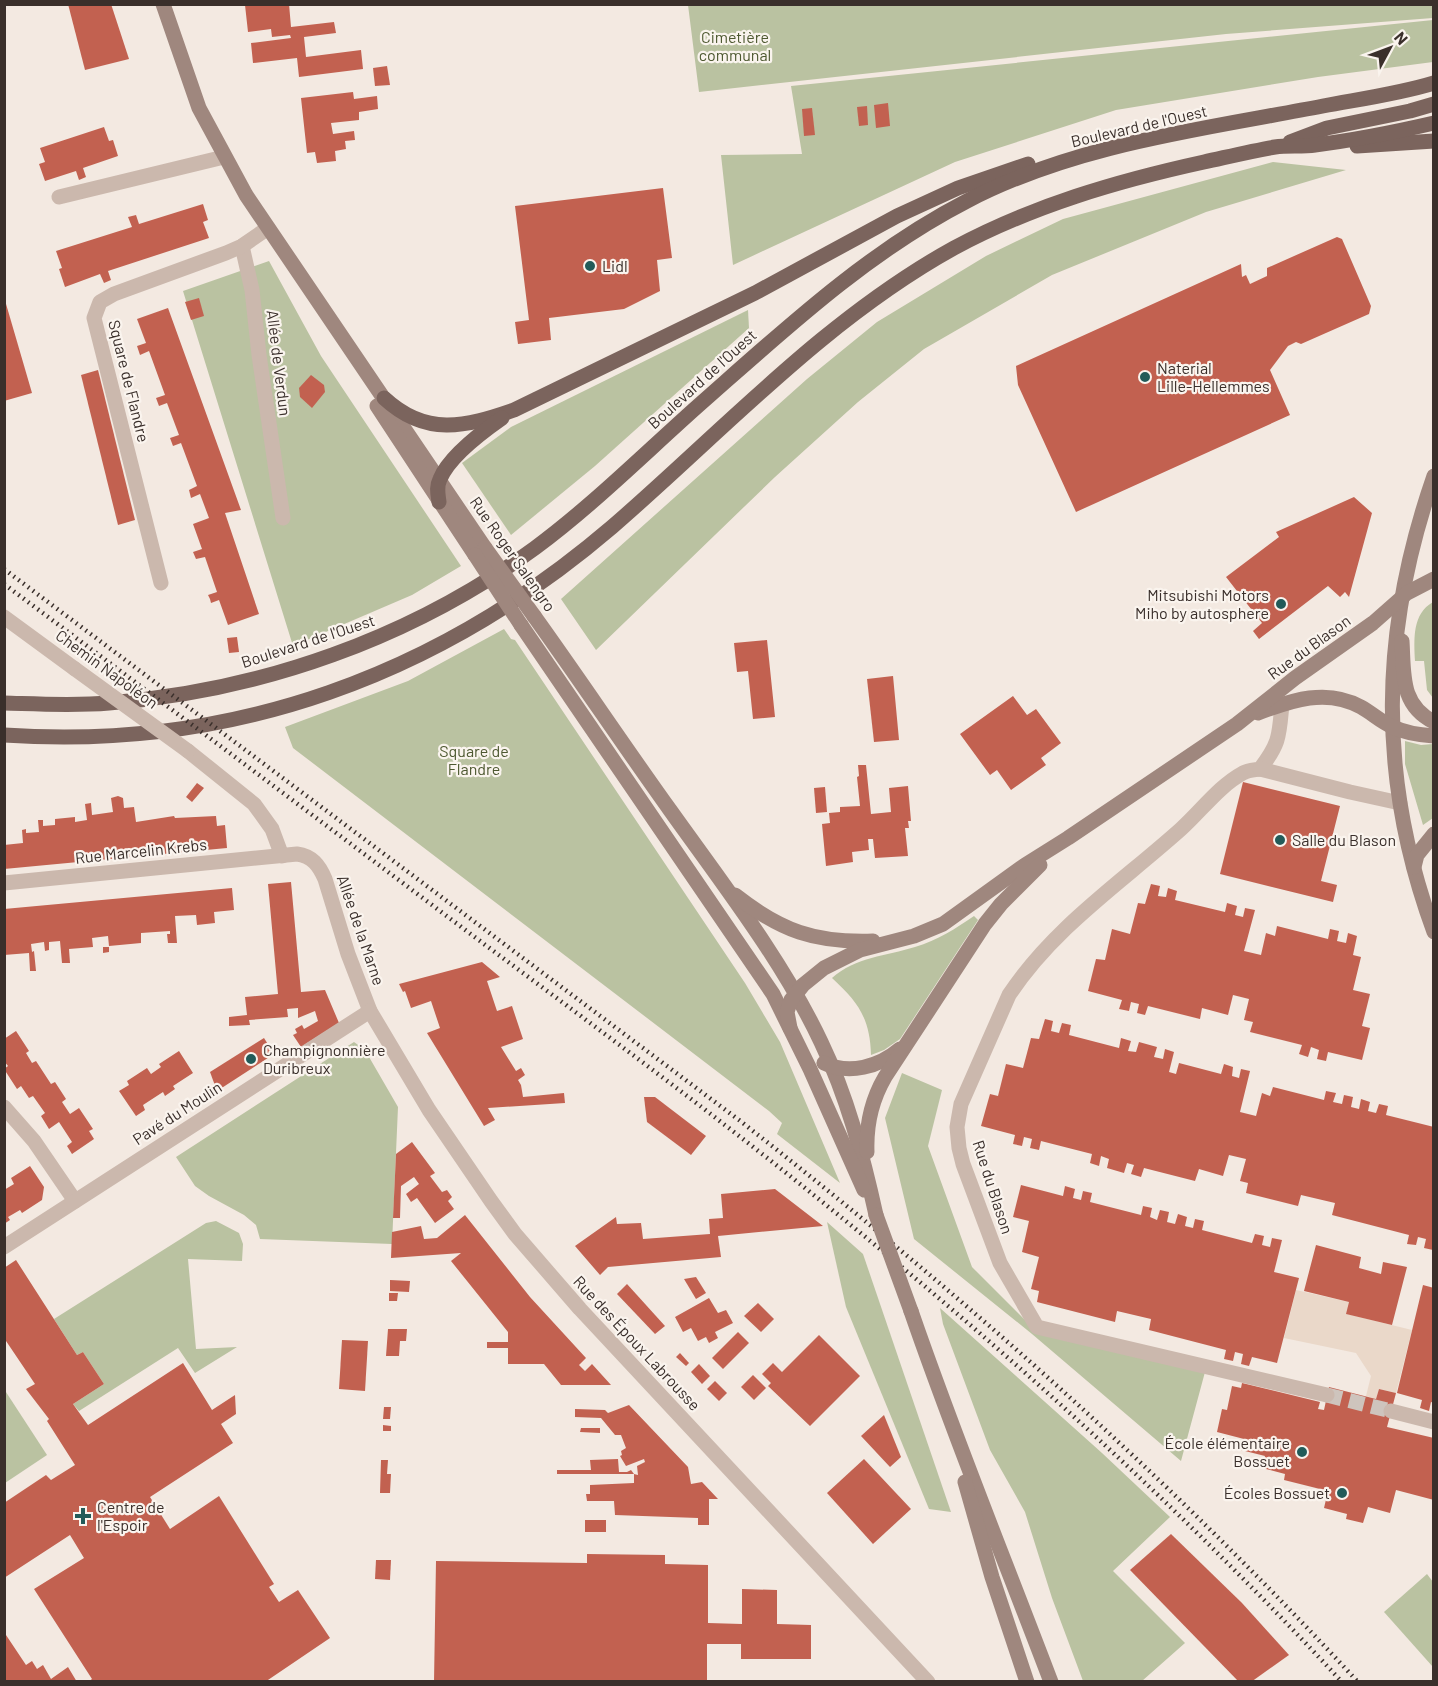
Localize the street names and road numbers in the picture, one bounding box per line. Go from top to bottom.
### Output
street label: Boulevard de l'Ouest [1069,101,1209,150]
street label: Allée de Verdun [264,309,295,417]
street label: Square de Flandre [105,318,154,444]
street label: Boulevard de l'Ouest [644,325,760,432]
street label: Rue Roger Salengro [467,493,560,615]
street label: Boulevard de l'Ouest [239,610,377,671]
street label: Rue du Blason [1264,610,1354,683]
street label: Chemin Napoléon [52,625,162,712]
street label: Rue Marcelin Krebs [74,834,208,867]
street label: Allée de la Marne [334,872,389,987]
street label: Pavé du Moulin [129,1077,225,1148]
street label: Rue du Blason [969,1138,1018,1236]
street label: Rue des Époux Labrousse [570,1271,705,1414]

